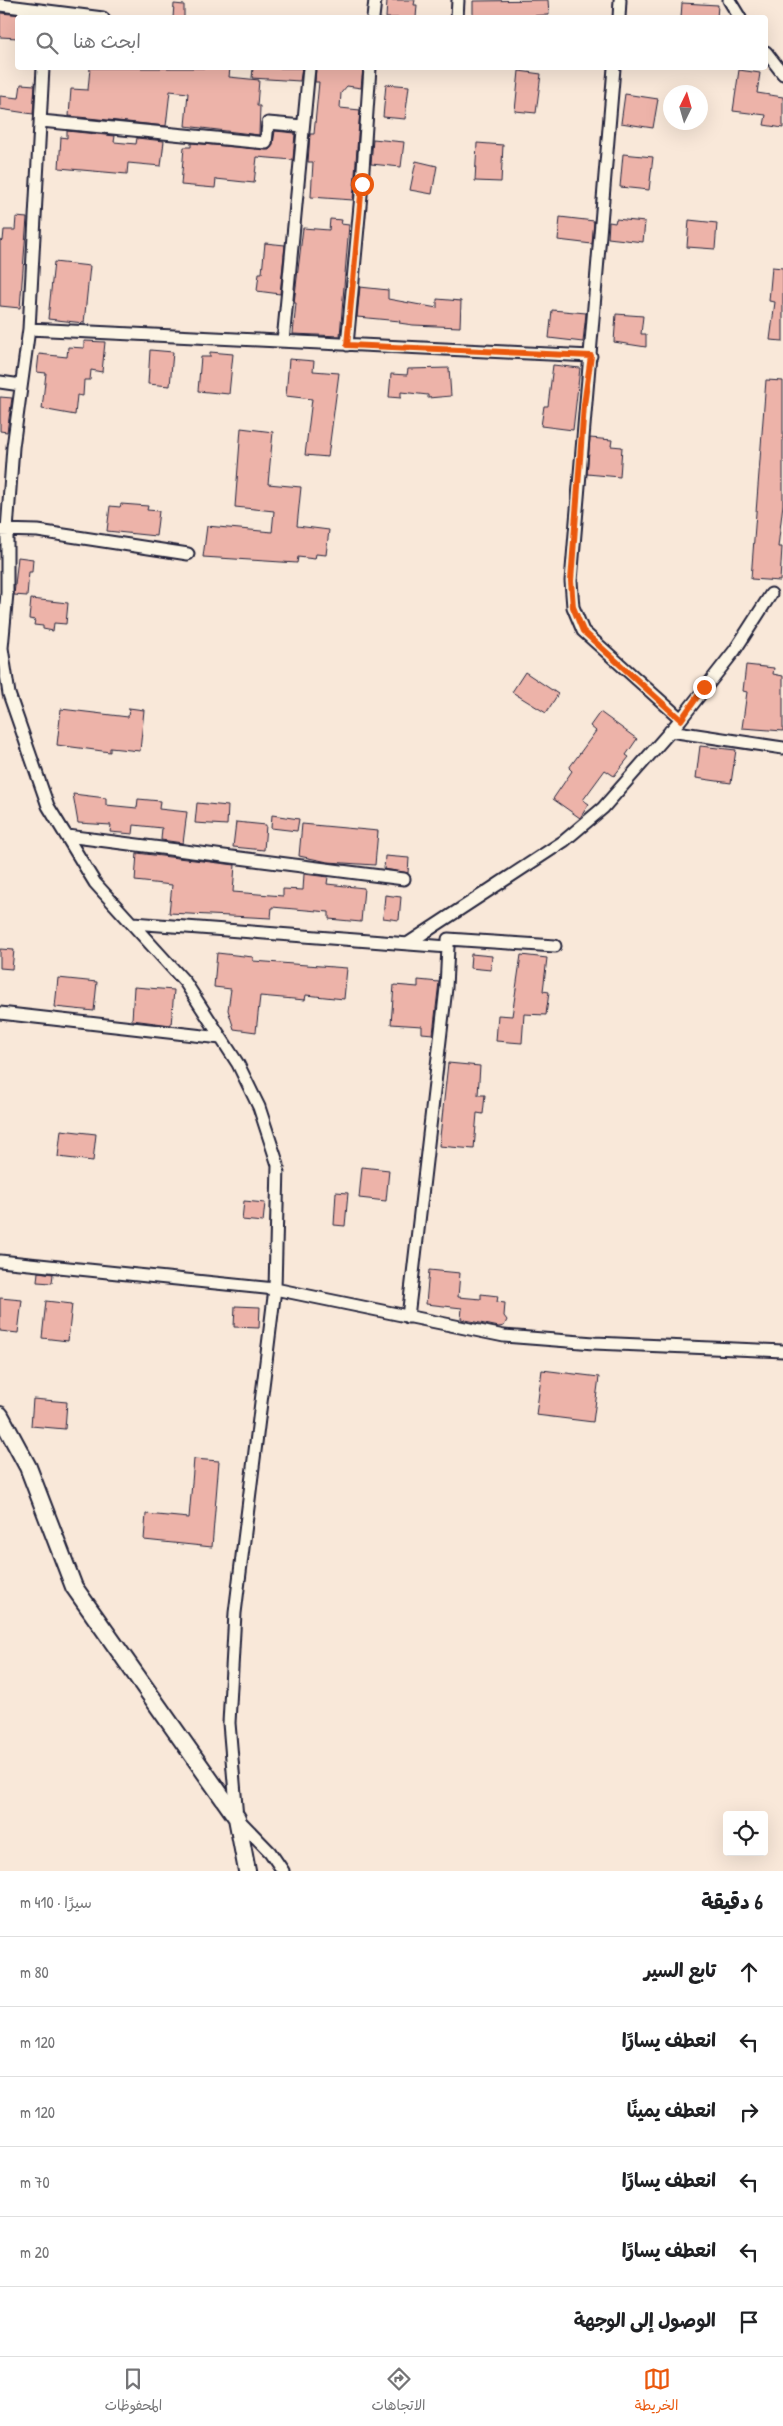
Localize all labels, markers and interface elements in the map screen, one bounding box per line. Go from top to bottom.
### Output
search box [15,15,768,70]
text: ابحث هنا [73,28,141,54]
icon: search [33,29,61,57]
north arrow [663,85,708,130]
route start [351,173,374,196]
route end [693,676,716,699]
map controls [723,1811,768,1856]
button: locate [723,1811,768,1856]
text: 6 دقيقة [701,1887,763,1916]
text: سيرًا · 410 m [20,1891,92,1913]
text: تابع السير [644,1957,716,1983]
icon: ahead [735,1958,763,1986]
text: 80 m [20,1961,49,1983]
text: انعطف يسارًا [622,2027,716,2053]
icon: left [735,2028,763,2056]
text: 120 m [20,2031,55,2053]
text: انعطف يمينًا [627,2097,716,2123]
icon: right [735,2098,763,2126]
text: 120 m [20,2101,55,2123]
text: انعطف يسارًا [622,2167,716,2193]
icon: left [735,2168,763,2196]
text: 70 m [20,2171,50,2193]
text: انعطف يسارًا [622,2237,716,2263]
icon: left [735,2238,763,2266]
text: 20 m [20,2241,49,2263]
text: الوصول إلى الوجهة [574,2307,716,2333]
icon: arrive [735,2308,763,2336]
tab: المحفوظات [105,2365,162,2418]
tab: الاتجاهات [371,2365,426,2418]
tab: الخريطة [635,2365,678,2418]

